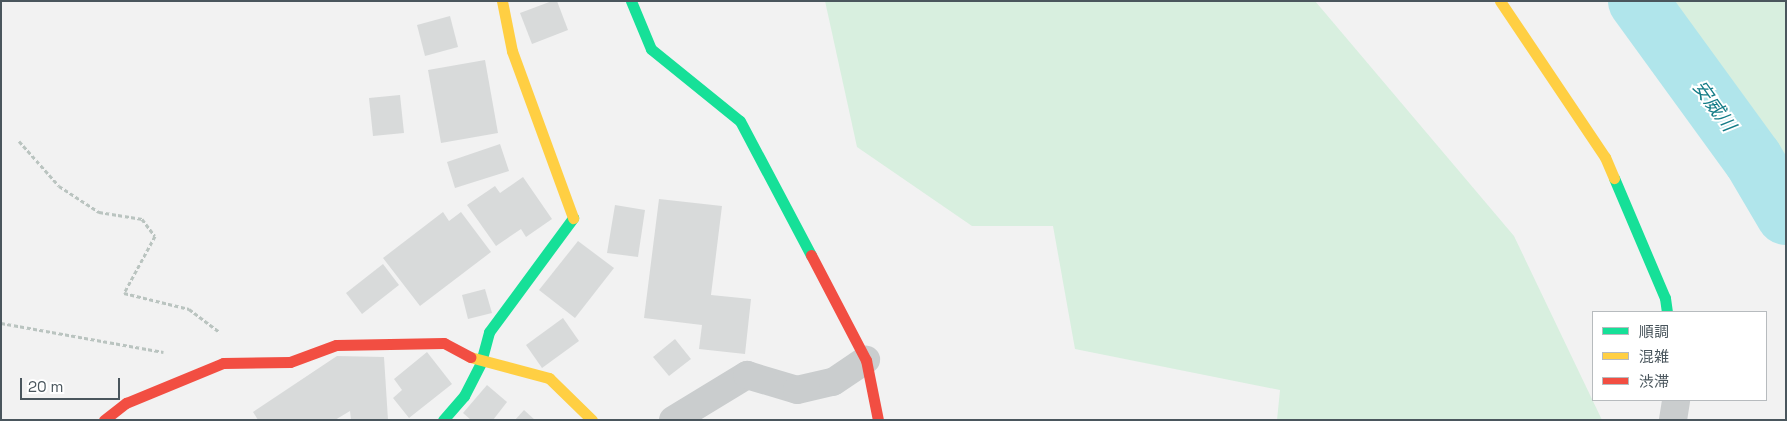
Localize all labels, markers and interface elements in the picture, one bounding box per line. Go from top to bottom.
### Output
water label: 安威川 [1688,76,1740,136]
legend [1592,311,1767,401]
text: 順調 [1639,322,1669,341]
text: 混雑 [1639,347,1669,366]
scale bar [22,368,122,400]
text: 渋滞 [1639,372,1669,391]
text: 20 m [28,377,63,396]

